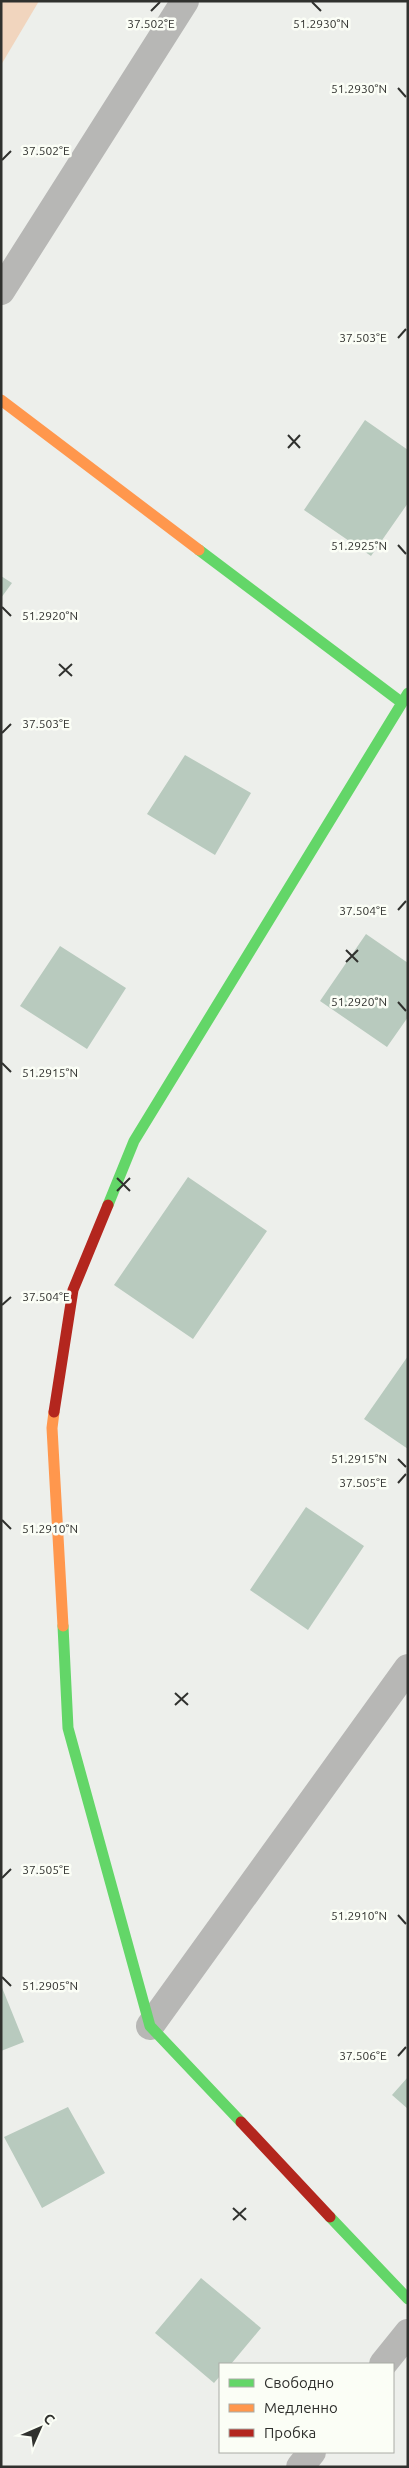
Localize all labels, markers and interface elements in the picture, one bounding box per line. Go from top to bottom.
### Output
text: 37.502°E [127,17,175,30]
text: 51.2930°N [293,17,349,30]
text: 51.2930°N [331,82,387,95]
text: 37.502°E [22,144,70,157]
text: 37.503°E [339,331,387,344]
text: 51.2925°N [331,539,387,552]
text: 51.2920°N [22,609,78,622]
text: 37.503°E [22,717,70,730]
text: 37.504°E [339,904,387,917]
text: 51.2920°N [331,995,387,1008]
text: 51.2915°N [22,1066,78,1079]
text: 37.504°E [22,1290,70,1303]
text: 51.2915°N [331,1452,387,1465]
text: 37.505°E [339,1476,387,1489]
text: 51.2910°N [22,1522,78,1535]
text: 37.505°E [22,1863,70,1876]
text: 51.2910°N [331,1909,387,1922]
text: 51.2905°N [22,1979,78,1992]
text: 37.506°E [339,2049,387,2062]
legend [219,2363,394,2453]
text: Свободно [264,2374,334,2391]
text: Медленно [264,2399,338,2416]
north arrow [15,2403,65,2453]
text: С [40,2410,58,2428]
text: Пробка [264,2424,316,2441]

